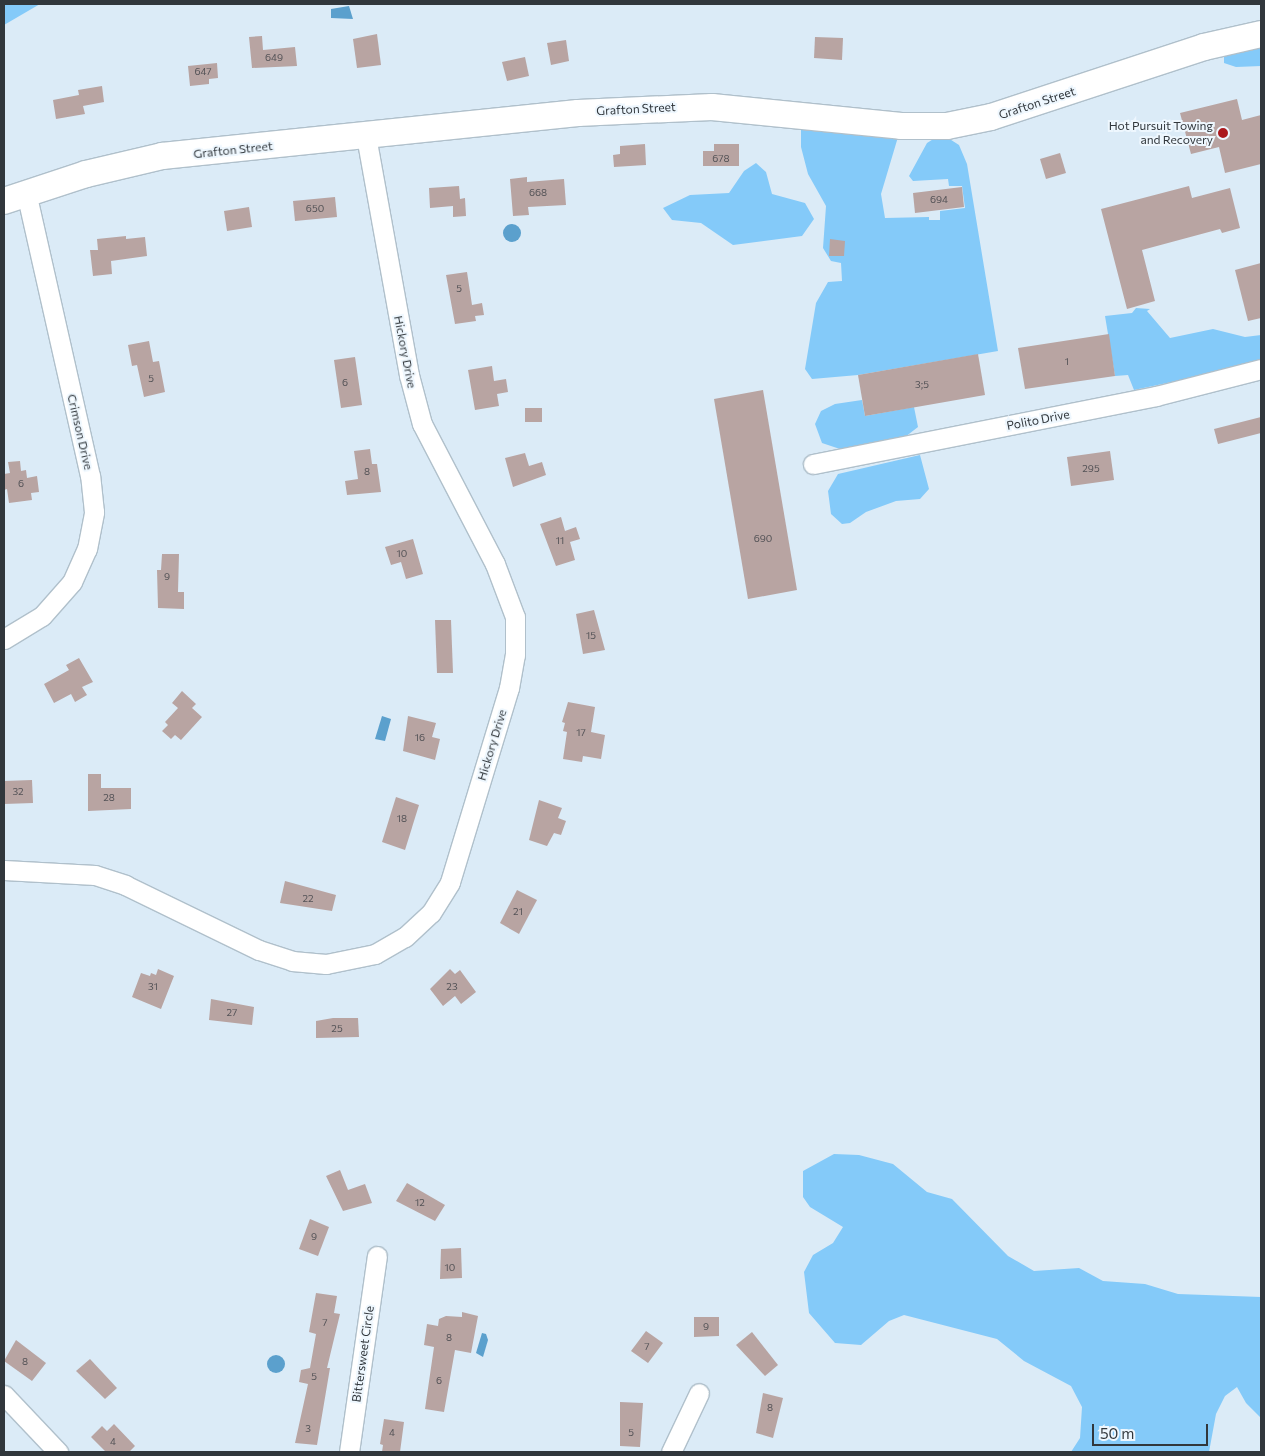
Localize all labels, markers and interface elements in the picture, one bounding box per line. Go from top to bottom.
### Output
house number: 649 [265,52,283,64]
house number: 647 [194,66,212,78]
street label: Grafton Street [997,84,1077,122]
street label: Grafton Street [596,100,676,118]
place label: Hot Pursuit Towing and Recovery [1109,119,1213,147]
marker: Hot Pursuit Towing and Recovery [1217,127,1229,139]
street label: Grafton Street [193,139,273,161]
house number: 678 [712,153,730,165]
house number: 668 [529,187,547,199]
house number: 694 [930,194,948,206]
house number: 650 [306,203,324,215]
house number: 5 [456,283,462,295]
street label: Hickory Drive [391,314,419,390]
house number: 1 [1065,356,1069,368]
house number: 5 [148,373,154,385]
house number: 6 [342,377,348,389]
house number: 3;5 [915,379,929,391]
street label: Crimson Drive [64,393,96,471]
street label: Polito Drive [1005,407,1071,433]
house number: 295 [1082,463,1100,475]
house number: 8 [364,466,370,478]
house number: 6 [18,478,24,490]
house number: 690 [754,533,772,545]
house number: 11 [556,535,564,547]
house number: 10 [397,548,407,560]
house number: 9 [164,571,170,583]
house number: 15 [586,630,596,642]
street label: Hickory Drive [474,708,510,782]
house number: 17 [576,727,586,739]
house number: 16 [415,732,425,744]
house number: 32 [12,786,24,798]
house number: 28 [103,792,115,804]
house number: 18 [397,813,407,825]
house number: 22 [302,893,314,905]
house number: 21 [513,906,523,918]
house number: 31 [148,981,158,993]
house number: 23 [446,981,458,993]
house number: 27 [227,1007,237,1019]
house number: 25 [331,1023,343,1035]
house number: 12 [415,1197,425,1209]
house number: 9 [311,1231,317,1243]
house number: 10 [445,1262,455,1274]
street label: Bittersweet Circle [349,1305,377,1403]
house number: 7 [322,1317,328,1329]
house number: 9 [703,1321,709,1333]
house number: 8 [446,1332,452,1344]
house number: 7 [644,1341,650,1353]
house number: 8 [22,1356,28,1368]
house number: 5 [311,1371,317,1383]
house number: 6 [436,1375,442,1387]
house number: 8 [767,1402,773,1414]
scale bar [1095,1414,1211,1446]
house number: 3 [305,1423,311,1435]
text: 50 m [1100,1424,1134,1442]
house number: 4 [389,1427,395,1439]
house number: 5 [628,1427,634,1439]
house number: 4 [110,1436,116,1448]

